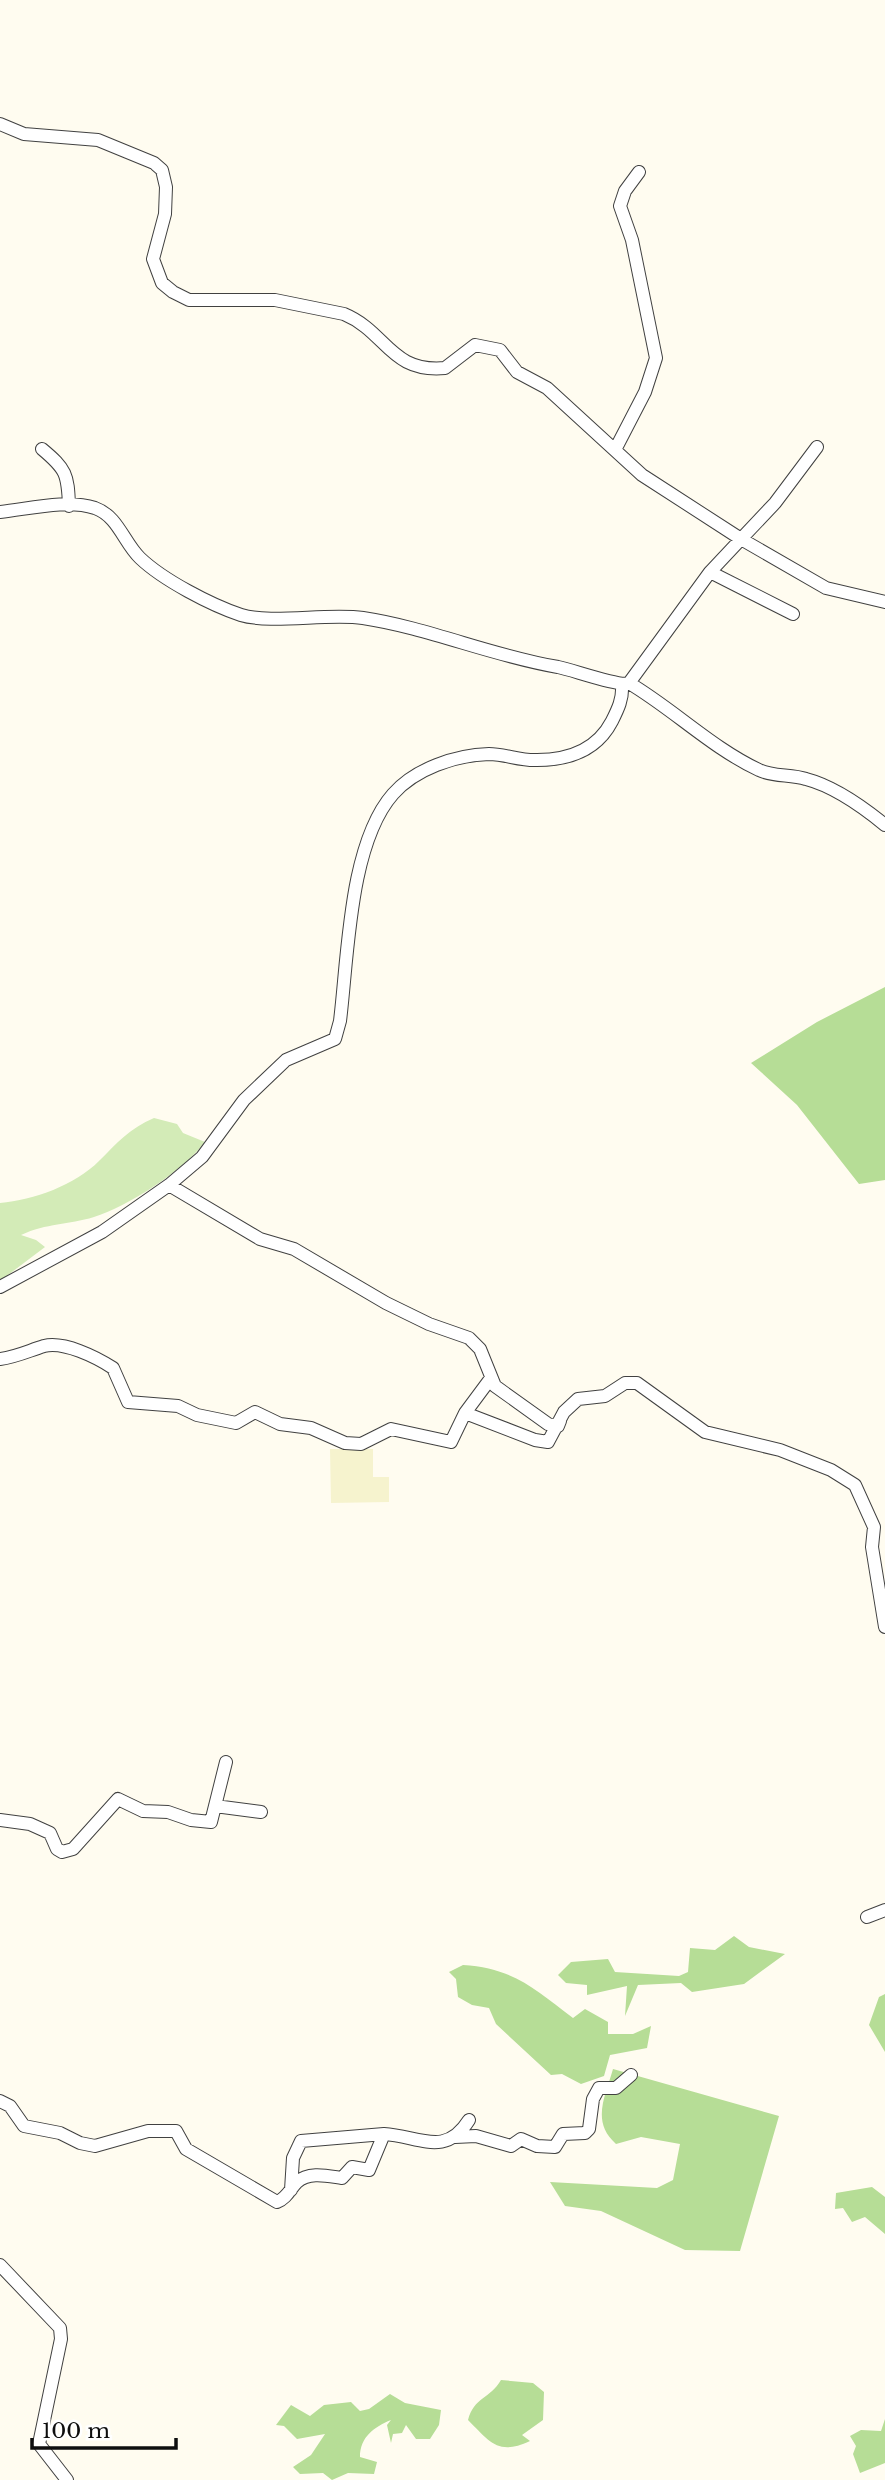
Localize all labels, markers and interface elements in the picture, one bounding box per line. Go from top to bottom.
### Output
scale bar [32,2406,175,2450]
text: 100 m [42,2418,110,2444]

